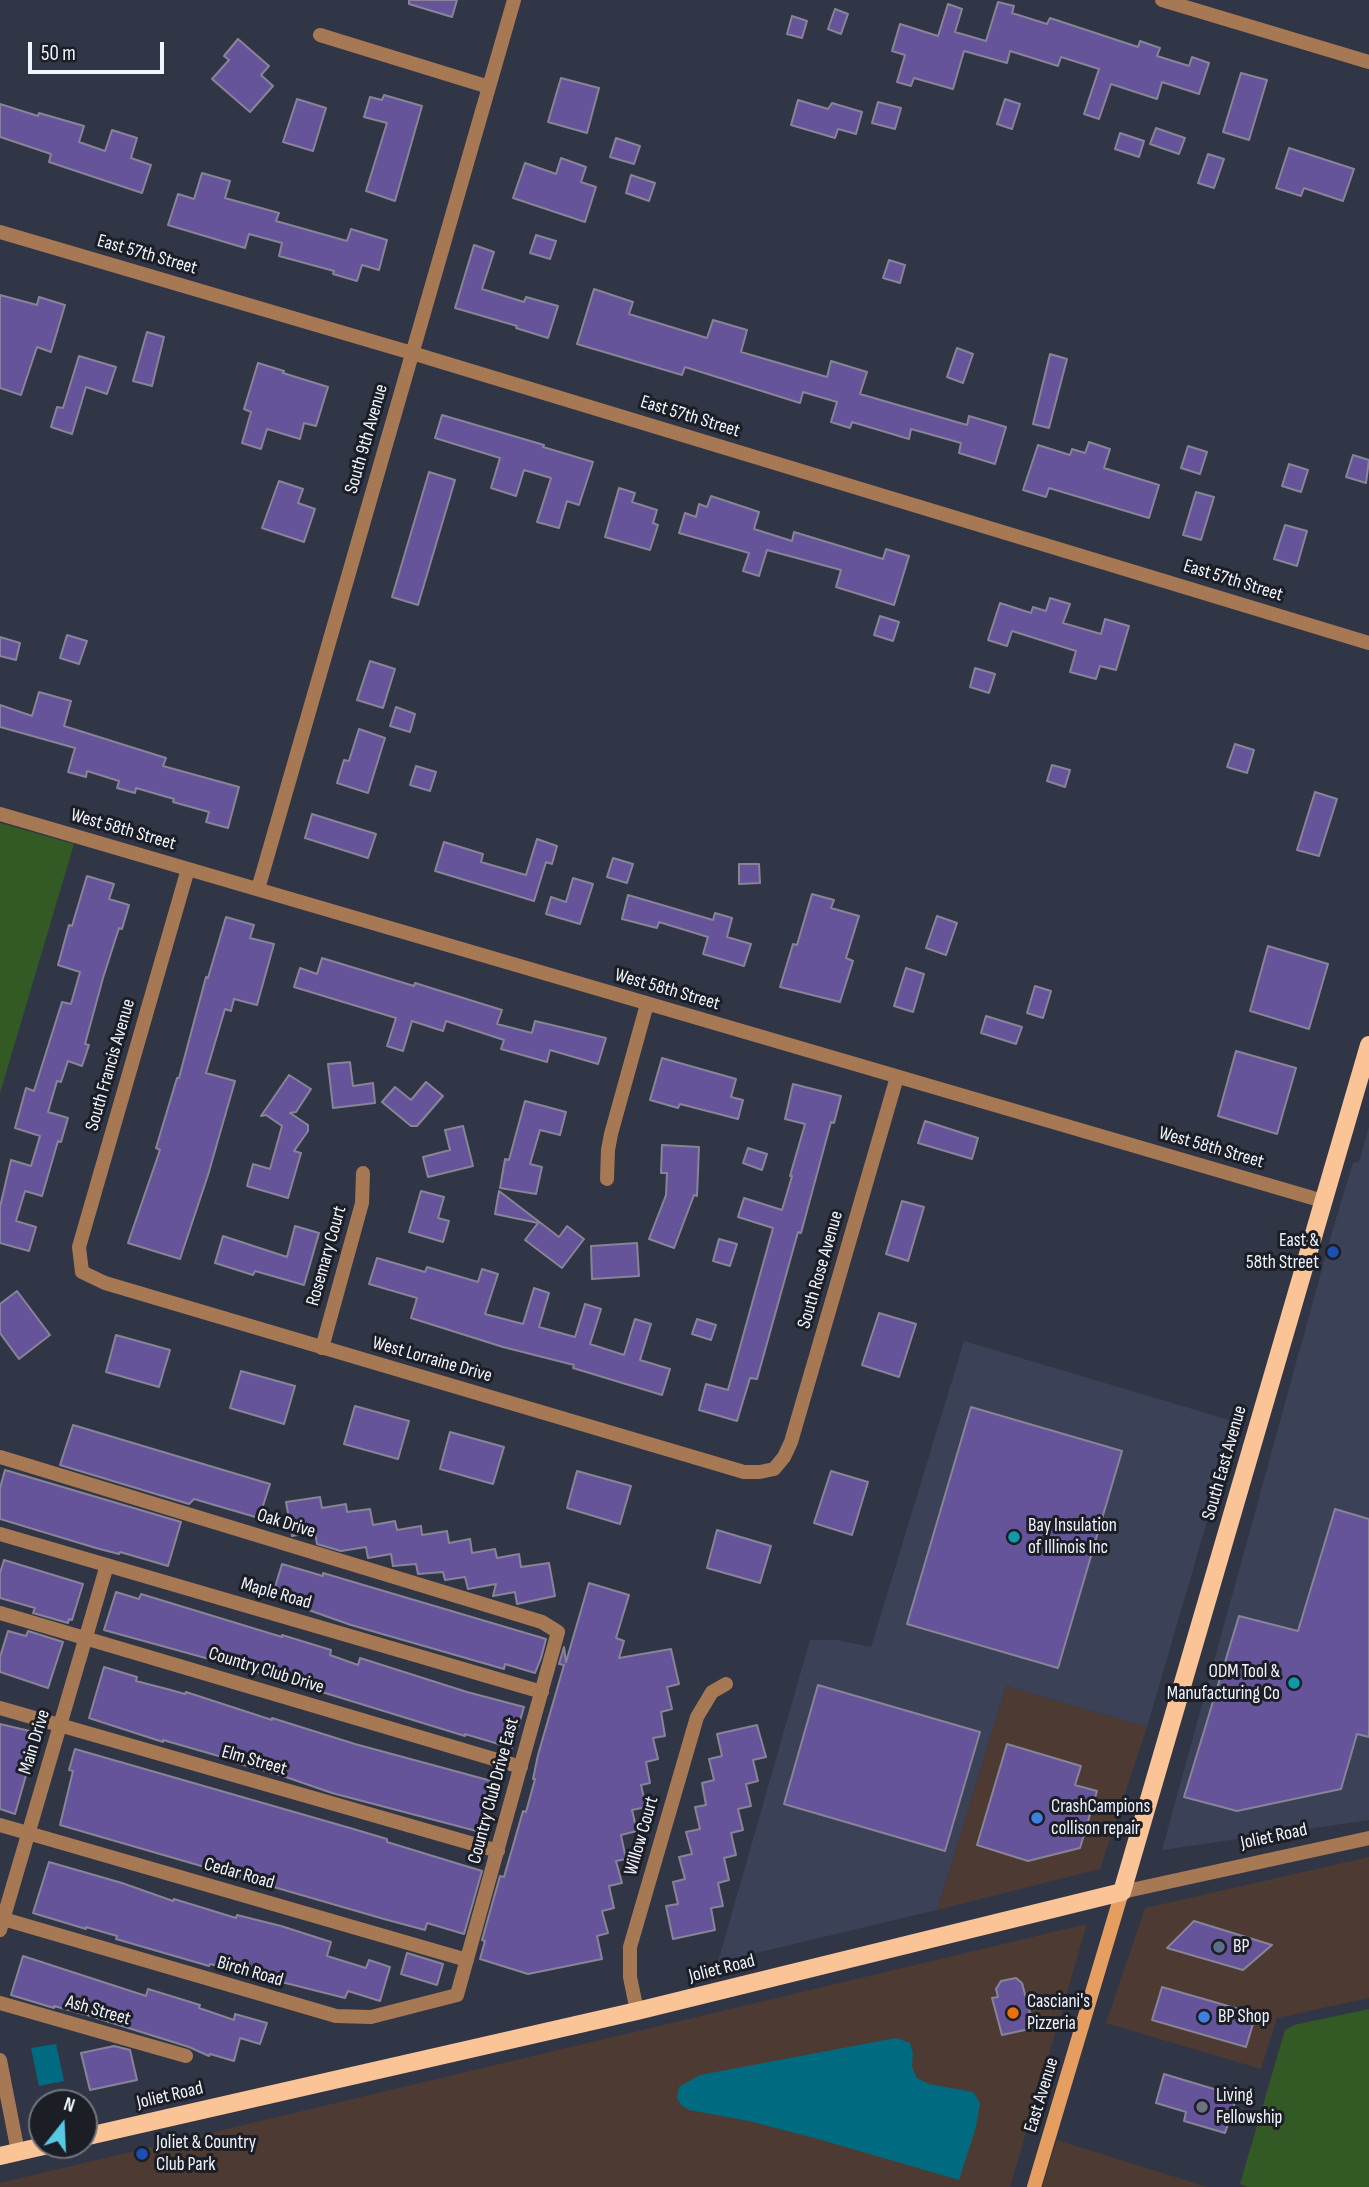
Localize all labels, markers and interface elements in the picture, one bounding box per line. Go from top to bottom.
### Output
scale bar [32,28,168,72]
text: 50 m [41,41,76,66]
street label: East 57th Street [94,230,200,280]
street label: South 9th Avenue [340,382,394,496]
street label: East 57th Street [637,391,743,443]
street label: East 57th Street [1180,555,1286,607]
street label: West 58th Street [68,804,178,856]
street label: West 58th Street [612,964,722,1016]
street label: South Francis Avenue [81,996,141,1134]
street label: West 58th Street [1156,1122,1266,1174]
street label: Rosemary Court [302,1203,352,1309]
street label: South Rose Avenue [793,1209,849,1331]
place label: East & 58th Street [1246,1230,1319,1274]
marker: East & 58th Street [1325,1244,1341,1260]
street label: West Lorraine Drive [370,1332,494,1388]
street label: South East Avenue [1198,1403,1252,1523]
street label: Oak Drive [254,1504,318,1544]
place label: Bay Insulation of Illinois Inc [1028,1515,1117,1559]
marker: Bay Insulation of Illinois Inc [1006,1529,1022,1545]
street label: Maple Road [238,1573,314,1615]
street label: Country Club Drive [205,1643,327,1699]
place label: ODM Tool & Manufacturing Co [1167,1661,1280,1705]
marker: ODM Tool & Manufacturing Co [1286,1675,1302,1691]
street label: Main Drive [14,1707,56,1777]
street label: Country Club Drive East [464,1716,524,1866]
street label: Elm Street [219,1741,289,1781]
street label: Willow Court [620,1794,664,1878]
place label: CrashCampions collison repair [1051,1796,1150,1840]
marker: CrashCampions collison repair [1029,1810,1045,1826]
street label: Joliet Road [1239,1819,1309,1855]
street label: Cedar Road [201,1853,277,1895]
place label: BP [1233,1936,1249,1958]
marker: BP [1211,1939,1227,1955]
street label: Joliet Road [687,1950,757,1988]
street label: Birch Road [214,1952,286,1992]
street label: Ash Street [63,1991,133,2031]
place label: Casciani's Pizzeria [1027,1991,1090,2035]
marker: Casciani's Pizzeria [1005,2005,1021,2021]
place label: BP Shop [1218,2006,1270,2028]
marker: BP Shop [1196,2009,1212,2025]
street label: East Avenue [1020,2055,1064,2135]
street label: Joliet Road [135,2077,205,2115]
place label: Living Fellowship [1216,2085,1282,2129]
north arrow [28,2089,98,2159]
text: N [61,2093,77,2118]
marker: Living Fellowship [1194,2099,1210,2115]
place label: Joliet & Country Club Park [156,2132,256,2176]
marker: Joliet & Country Club Park [134,2146,150,2162]

